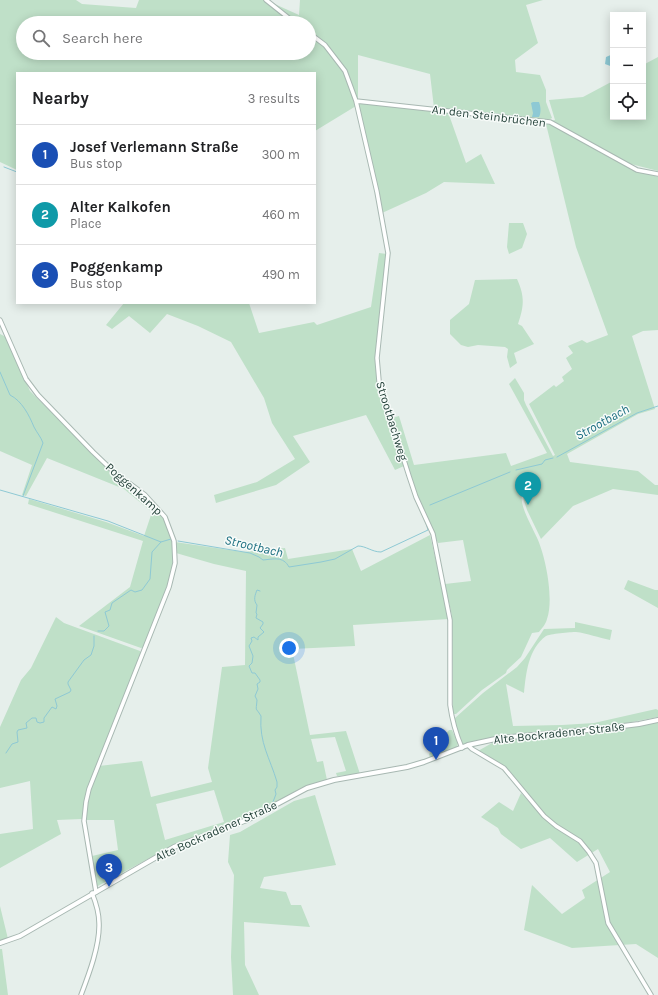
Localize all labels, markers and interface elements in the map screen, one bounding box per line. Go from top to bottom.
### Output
map controls [610,12,646,120]
button: + [610,12,646,48]
search box [16,16,316,60]
icon: search [30,27,52,49]
text: Search here [62,29,143,47]
button: − [610,48,646,84]
button: locate [610,84,646,120]
text: Nearby [32,88,89,108]
text: 3 results [248,91,300,106]
street label: An den Steinbrüchen [431,102,547,130]
text: Josef Verlemann Straße [70,138,238,156]
text: 1 [43,147,47,162]
text: 300 m [262,147,300,162]
text: Bus stop [70,156,122,171]
text: Alter Kalkofen [70,198,171,216]
text: 2 [41,207,49,222]
text: 460 m [262,207,300,222]
text: Place [70,216,101,231]
text: Poggenkamp [70,258,163,276]
text: 3 [41,267,49,282]
text: 490 m [262,267,300,282]
text: Bus stop [70,276,122,291]
street label: Strootbachweg [373,379,411,463]
water label: Strootbach [572,401,632,443]
street label: Poggenkamp [103,460,165,518]
pin: 2 [515,472,541,505]
water label: Strootbach [223,532,285,560]
your location [279,638,299,658]
street label: Alte Bockradener Straße [493,719,625,747]
pin: 1 [423,727,449,760]
street label: Alte Bockradener Straße [153,798,279,864]
pin: 3 [96,854,122,887]

